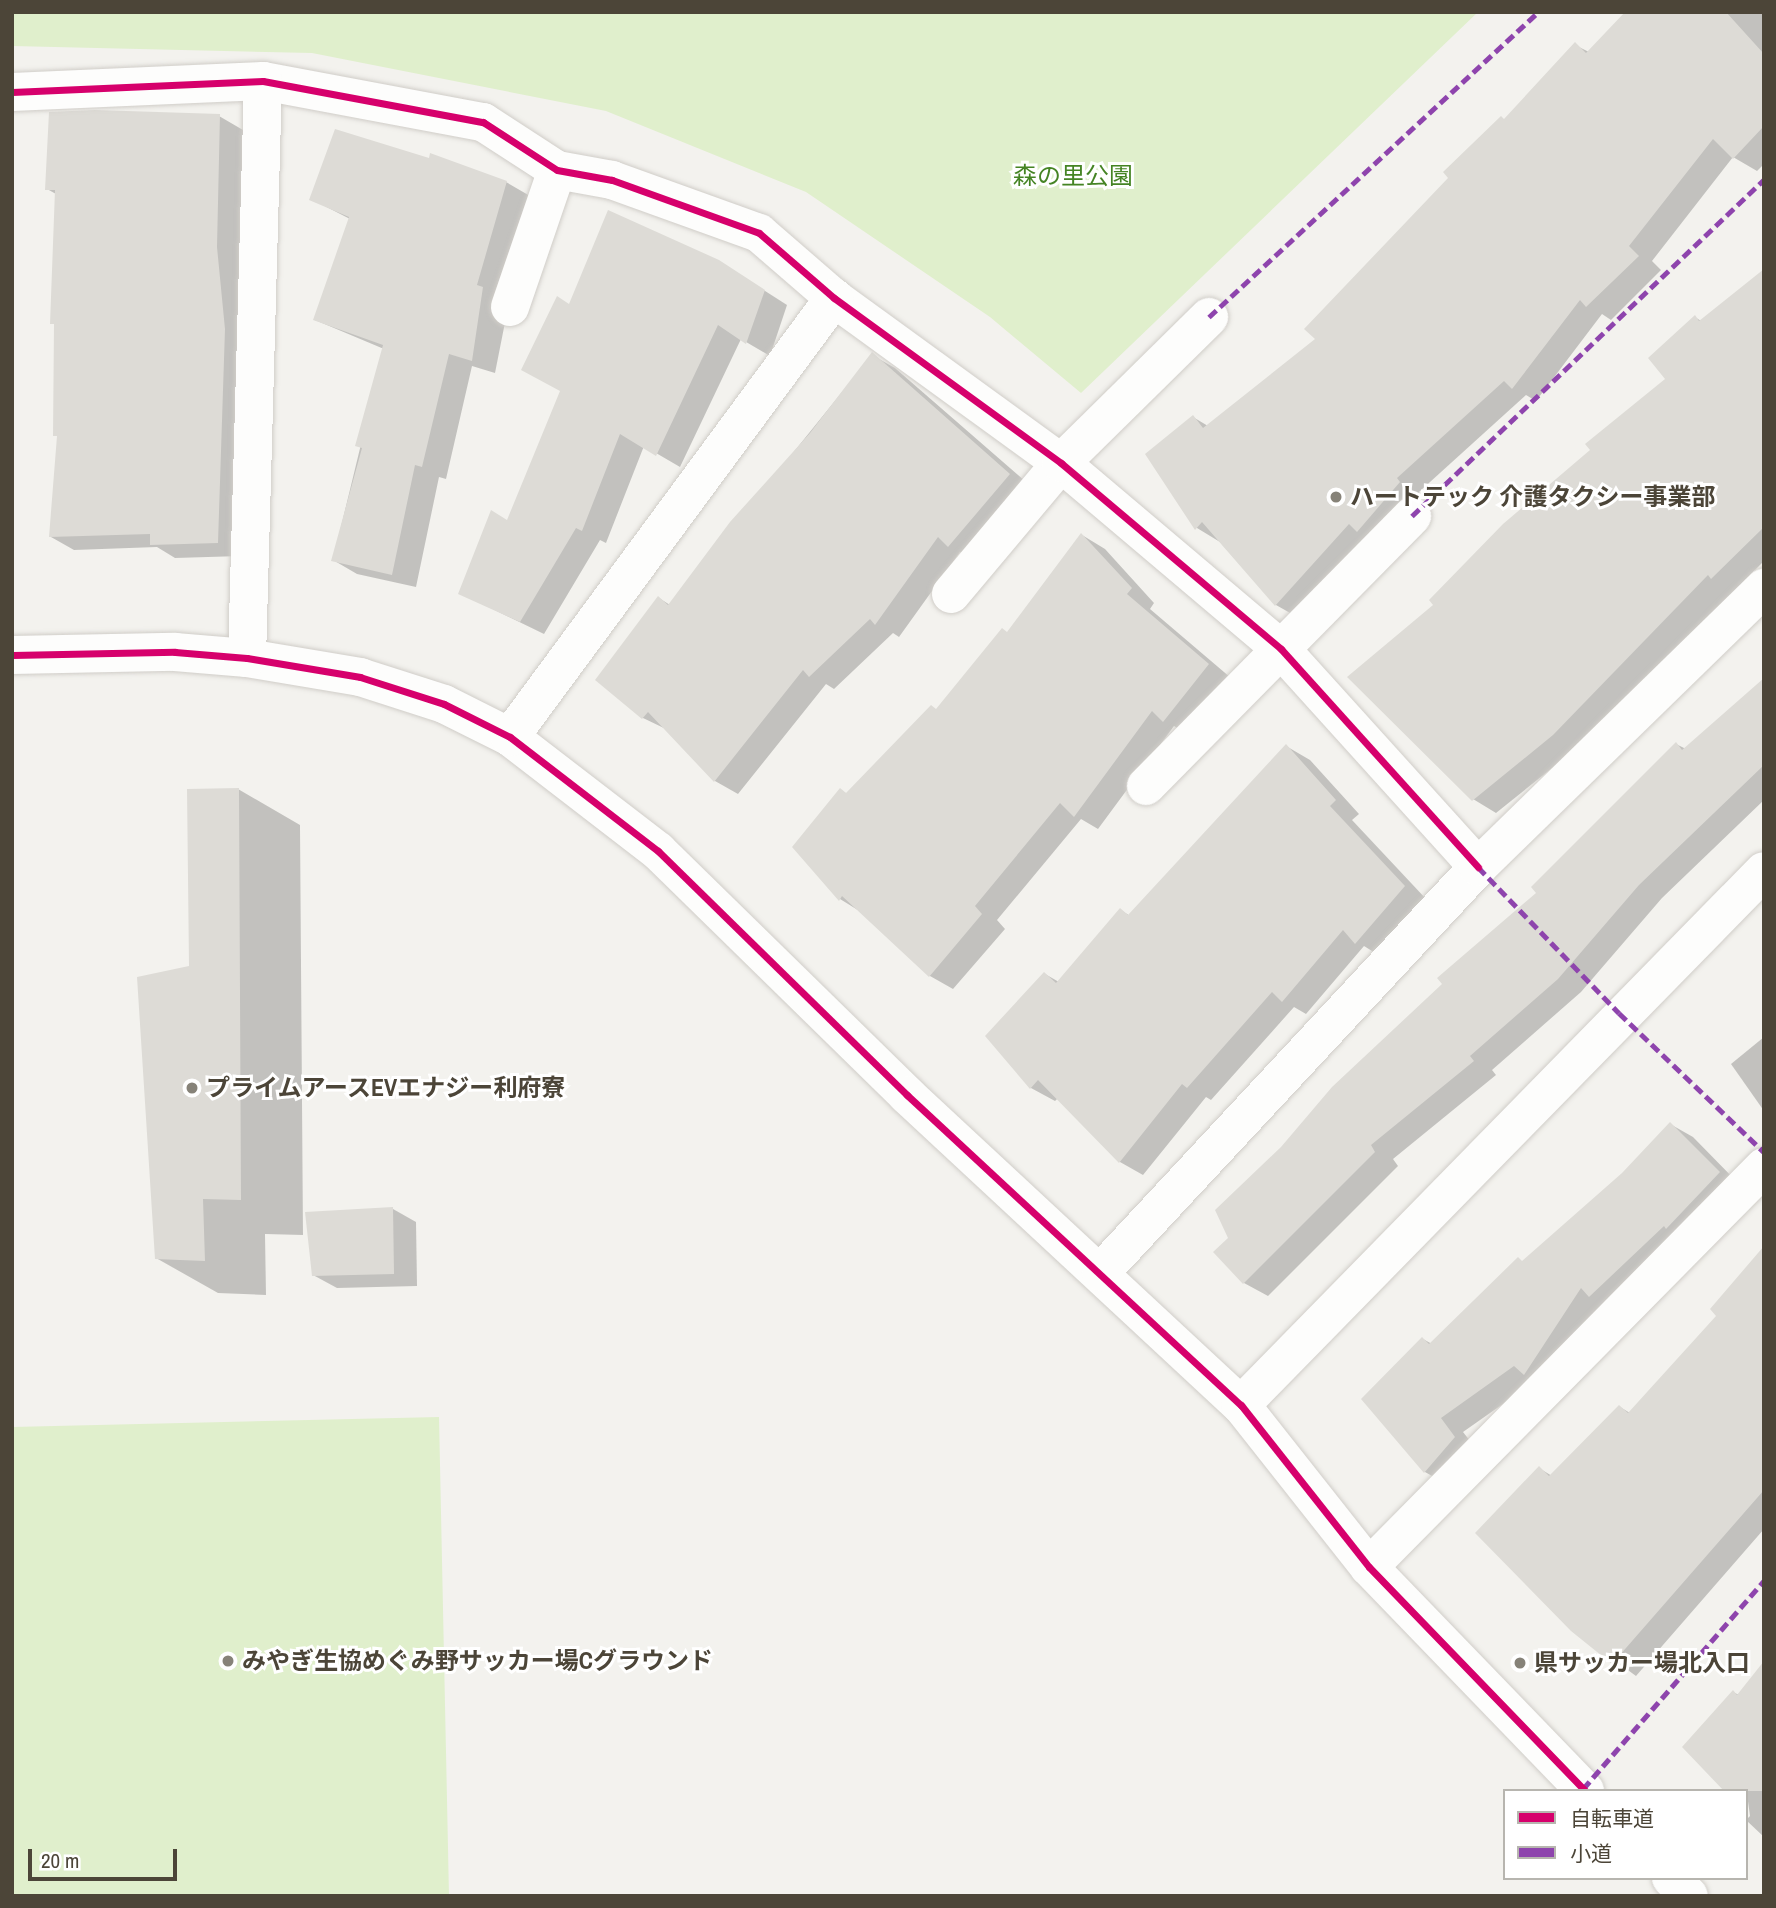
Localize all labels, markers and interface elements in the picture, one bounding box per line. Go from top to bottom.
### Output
park label: 森の里公園 [1013,162,1133,190]
place label: ハートテック 介護タクシー事業部 [1350,483,1715,511]
marker: ハートテック 介護タクシー事業部 [1328,489,1344,505]
place label: プライムアースEVエナジー利府寮 [206,1074,567,1102]
marker: プライムアースEVエナジー利府寮 [184,1080,200,1096]
place label: みやぎ生協めぐみ野サッカー場Cグラウンド [242,1647,712,1675]
place label: 県サッカー場北入口 [1534,1649,1750,1677]
marker: みやぎ生協めぐみ野サッカー場Cグラウンド [220,1653,236,1669]
marker: 県サッカー場北入口 [1512,1655,1528,1671]
legend [1503,1789,1748,1880]
text: 自転車道 [1570,1804,1654,1833]
scale bar [32,1834,180,1878]
text: 小道 [1570,1839,1612,1868]
text: 20 m [41,1846,79,1875]

